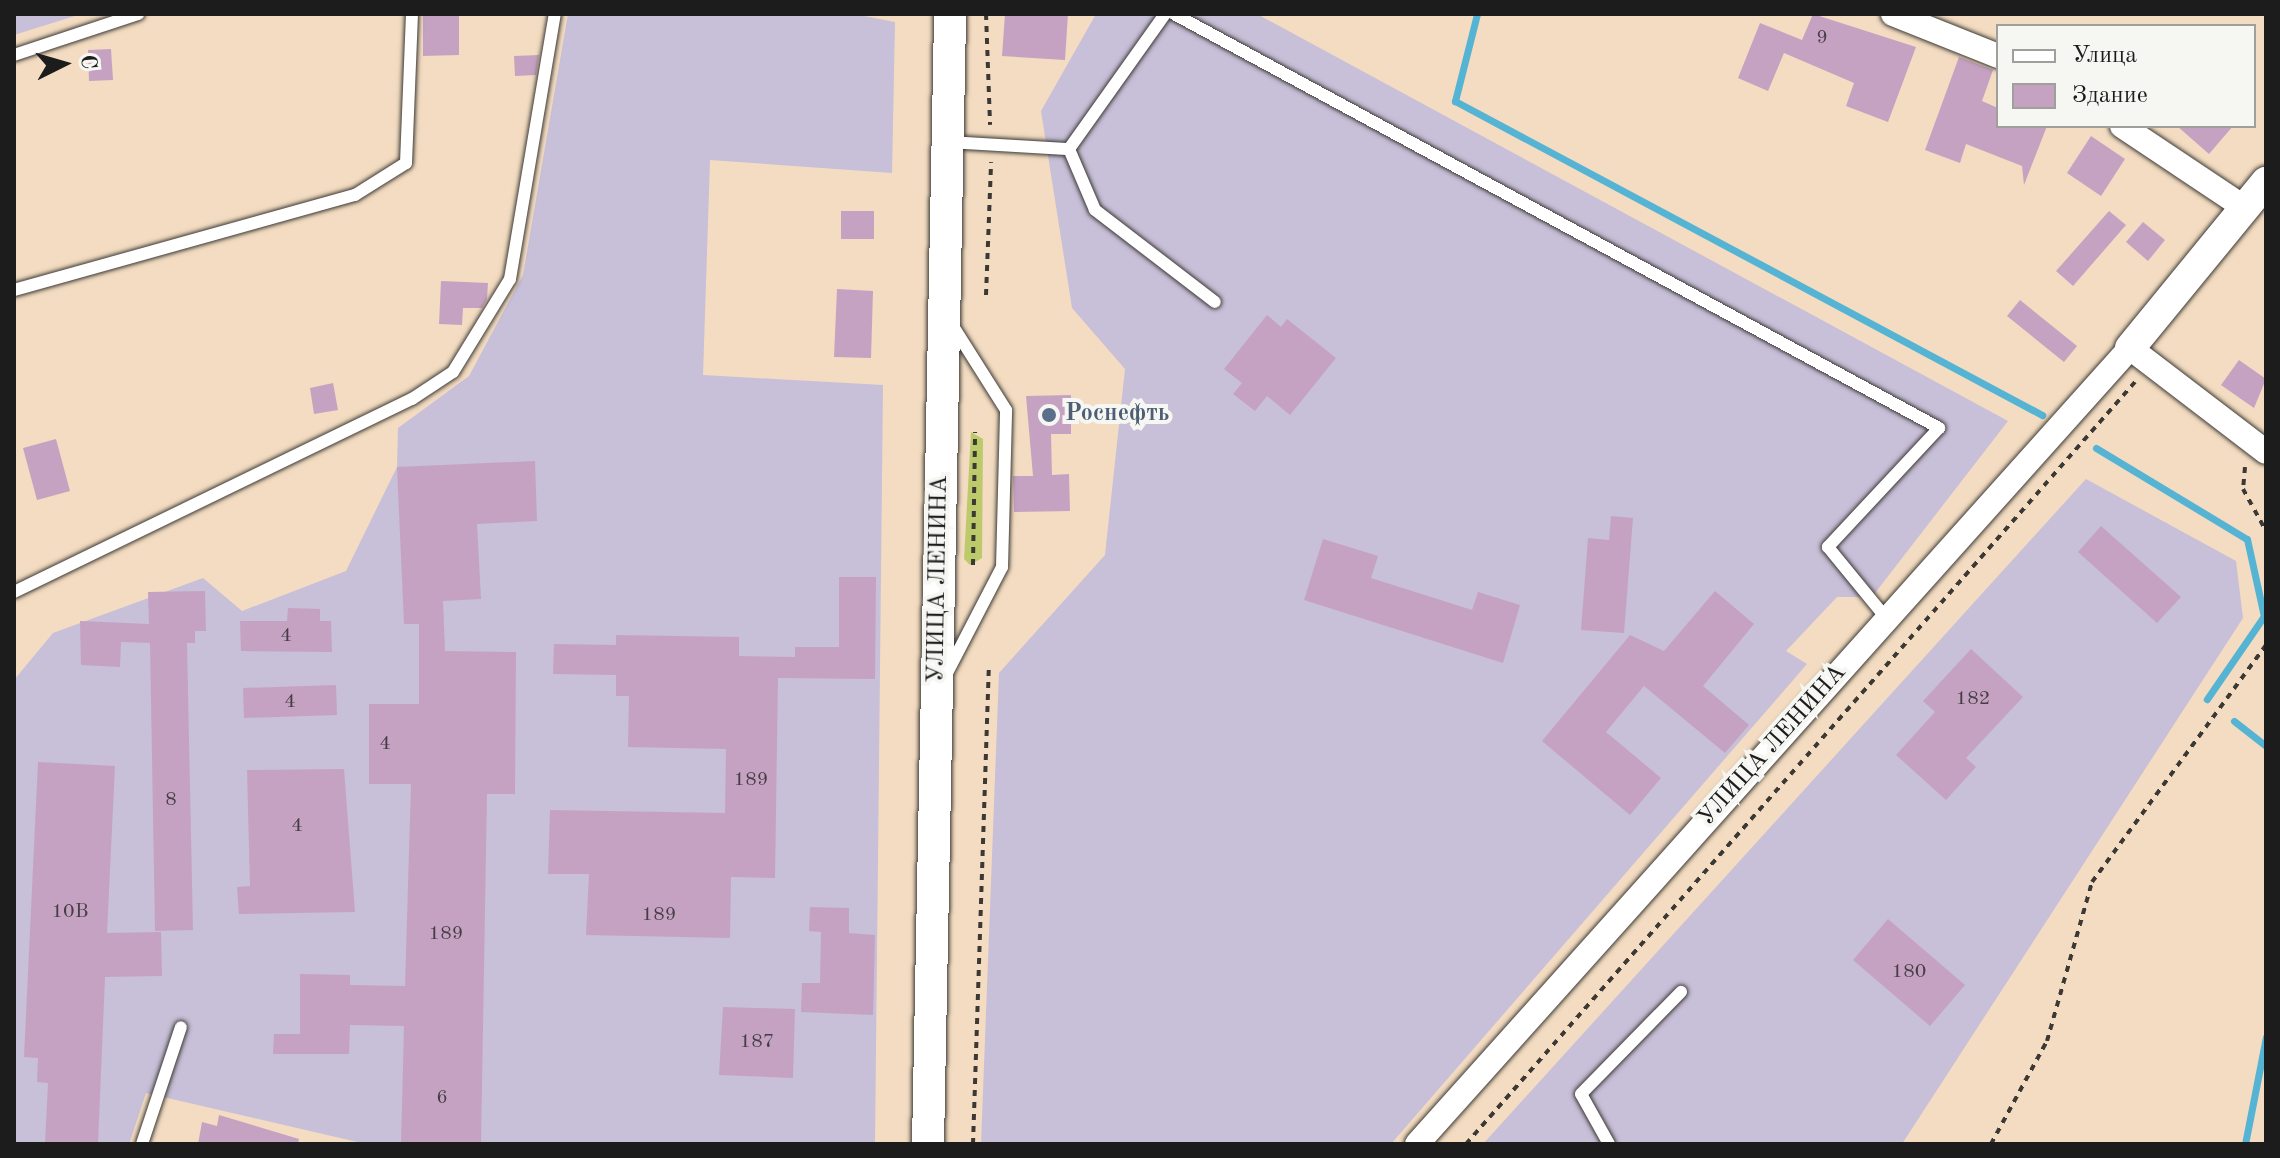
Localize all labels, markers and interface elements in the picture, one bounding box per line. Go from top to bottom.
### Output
north arrow [24,24,104,104]
legend [1996,24,2256,128]
house number: 9 [1816,26,1828,50]
text: Улица [2072,44,2137,68]
text: С [76,54,100,70]
text: Здание [2072,84,2148,108]
place label: Роснефть [1065,401,1169,429]
marker: Роснефть [1040,406,1058,424]
street label: УЛИЦА ЛЕНИНА [923,475,955,683]
house number: 4 [280,624,292,648]
street label: УЛИЦА ЛЕНИНА [1693,659,1853,833]
house number: 182 [1956,687,1990,711]
house number: 4 [284,690,296,714]
house number: 4 [379,732,391,756]
house number: 189 [734,768,768,792]
house number: 8 [165,788,177,812]
house number: 4 [291,814,303,838]
house number: 10В [52,900,88,924]
house number: 189 [642,903,676,927]
house number: 189 [429,922,463,946]
house number: 180 [1892,960,1926,984]
house number: 187 [740,1030,774,1054]
house number: 6 [436,1086,448,1110]

